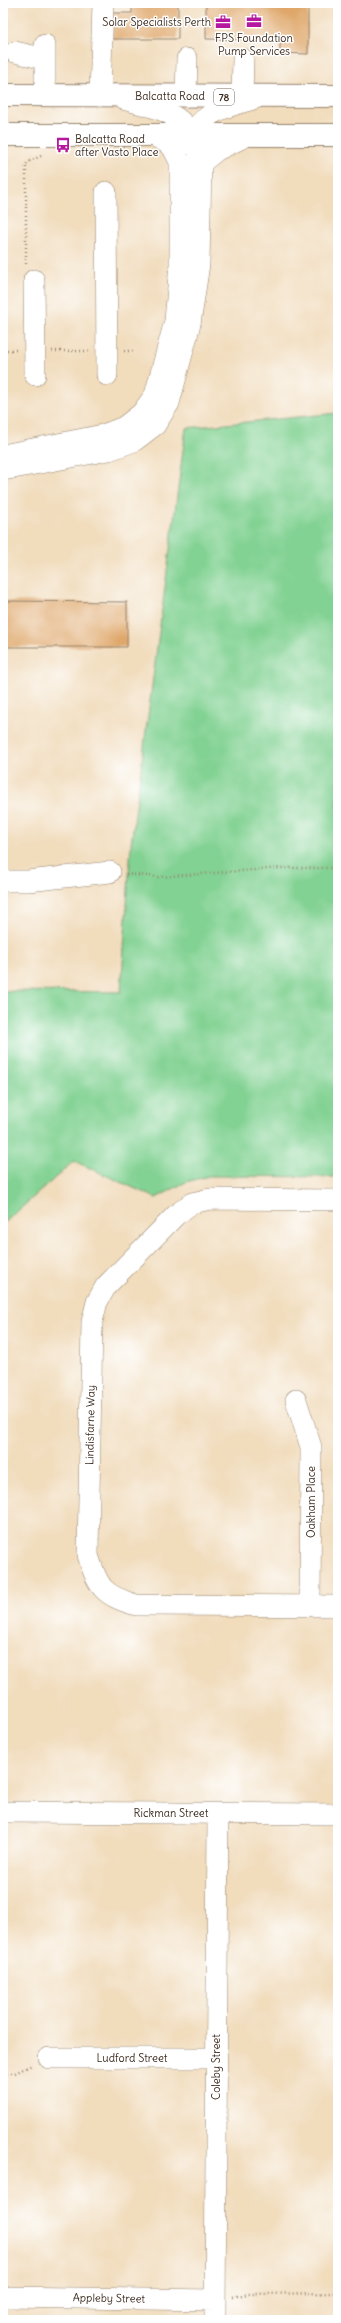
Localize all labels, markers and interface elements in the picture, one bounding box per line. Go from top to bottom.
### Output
office icon: FPS Foundation Pump Services [245,12,263,30]
office icon: Solar Specialists Perth [214,13,232,31]
place label: Solar Specialists Perth [102,15,211,29]
place label: FPS Foundation Pump Services [215,31,293,58]
street label: Balcatta Road [135,89,205,103]
road number: 78 [214,89,234,105]
place label: Balcatta Road after Vasto Place [75,132,158,159]
bus stop icon: Balcatta Road after Vasto Place [54,136,72,154]
street label: Lindisfarne Way [82,1385,98,1465]
street label: Oakham Place [304,1466,318,1538]
street label: Rickman Street [134,1806,209,1820]
street label: Coleby Street [209,2034,223,2100]
street label: Ludford Street [96,2051,168,2065]
street label: Appleby Street [73,2290,146,2306]

